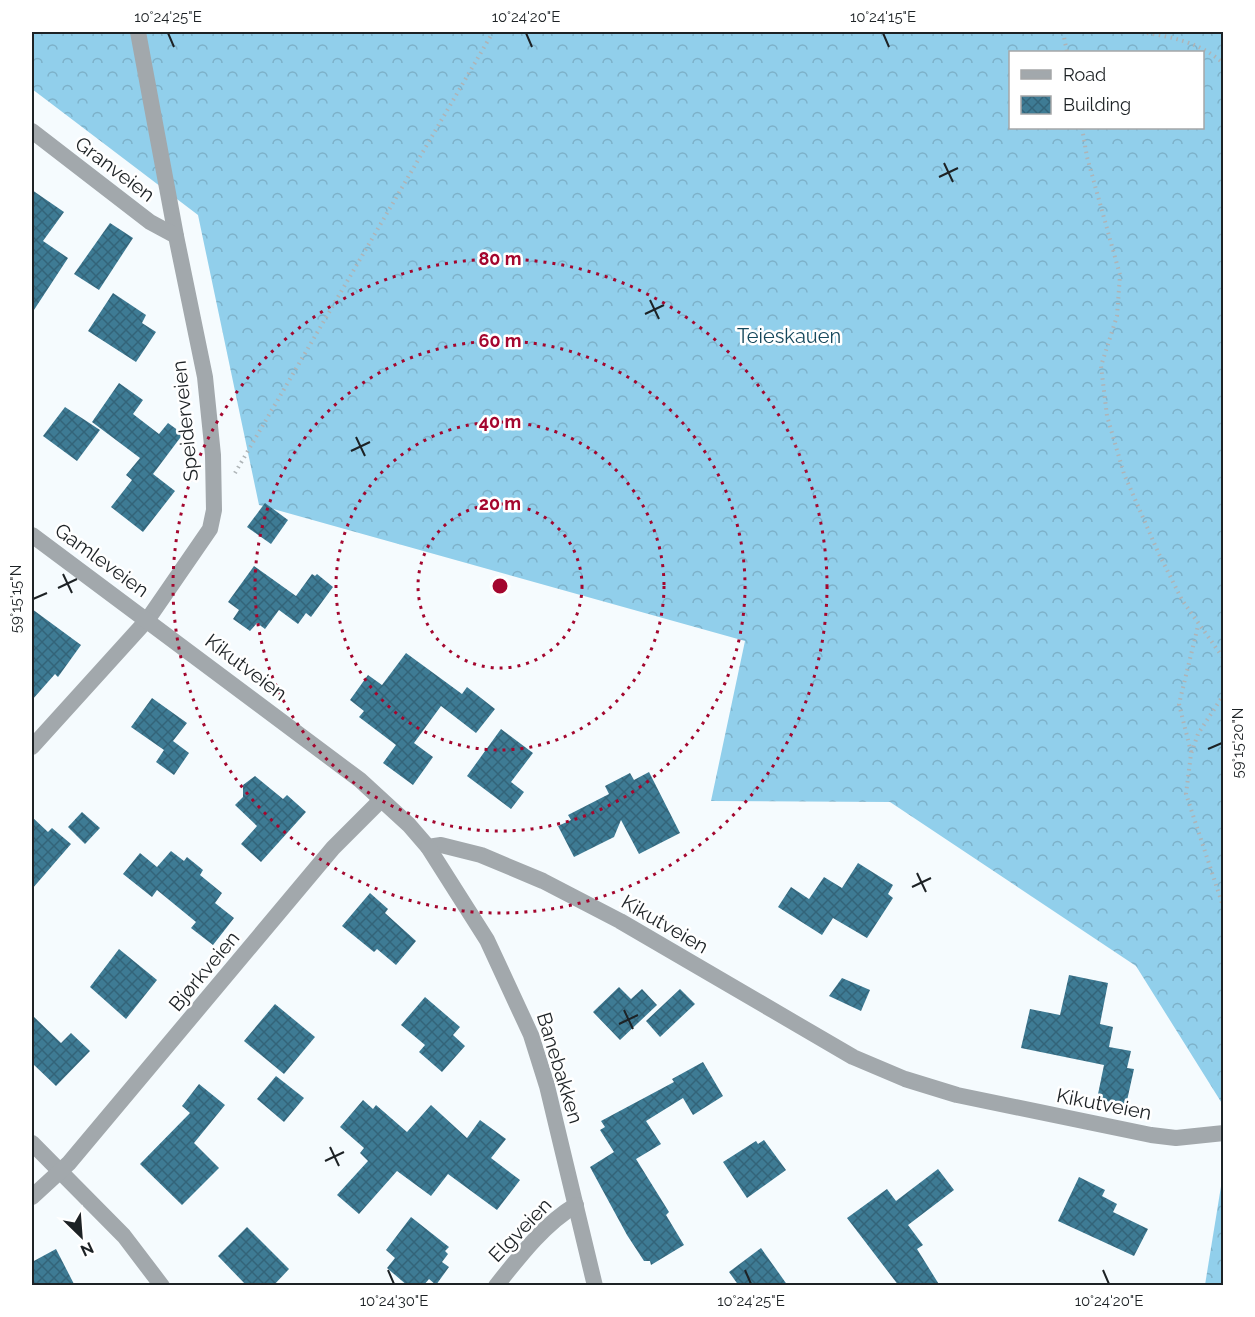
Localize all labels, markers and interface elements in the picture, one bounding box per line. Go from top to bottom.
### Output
text: 10°24'25"E [134,8,202,26]
text: 10°24'20"E [492,8,560,26]
text: 10°24'15"E [850,8,916,26]
legend [1009,51,1204,129]
text: Road [1063,64,1106,85]
text: Building [1063,94,1131,115]
street label: Granveien [70,131,160,207]
text: 80 m [478,248,522,269]
park label: Teieskauen [737,324,841,348]
text: 60 m [478,330,522,351]
street label: Speiderveien [167,359,203,483]
text: 40 m [479,411,521,432]
text: 20 m [479,493,521,514]
street label: Gamleveien [50,518,154,602]
text: 59°15'15"N [7,565,25,633]
centre of rings [490,576,510,596]
street label: Kikutveien [200,628,292,706]
text: 59°15'20"N [1229,708,1247,778]
street label: Kikutveien [617,890,713,958]
street label: Bjørkveien [164,926,244,1016]
street label: Banebakken [532,1010,588,1126]
street label: Kikutveien [1054,1083,1154,1125]
street label: Elgveien [484,1193,556,1267]
north arrow [51,1206,111,1266]
text: N [78,1238,97,1260]
text: 10°24'30"E [360,1292,428,1310]
text: 10°24'25"E [717,1292,785,1310]
text: 10°24'20"E [1075,1292,1143,1310]

